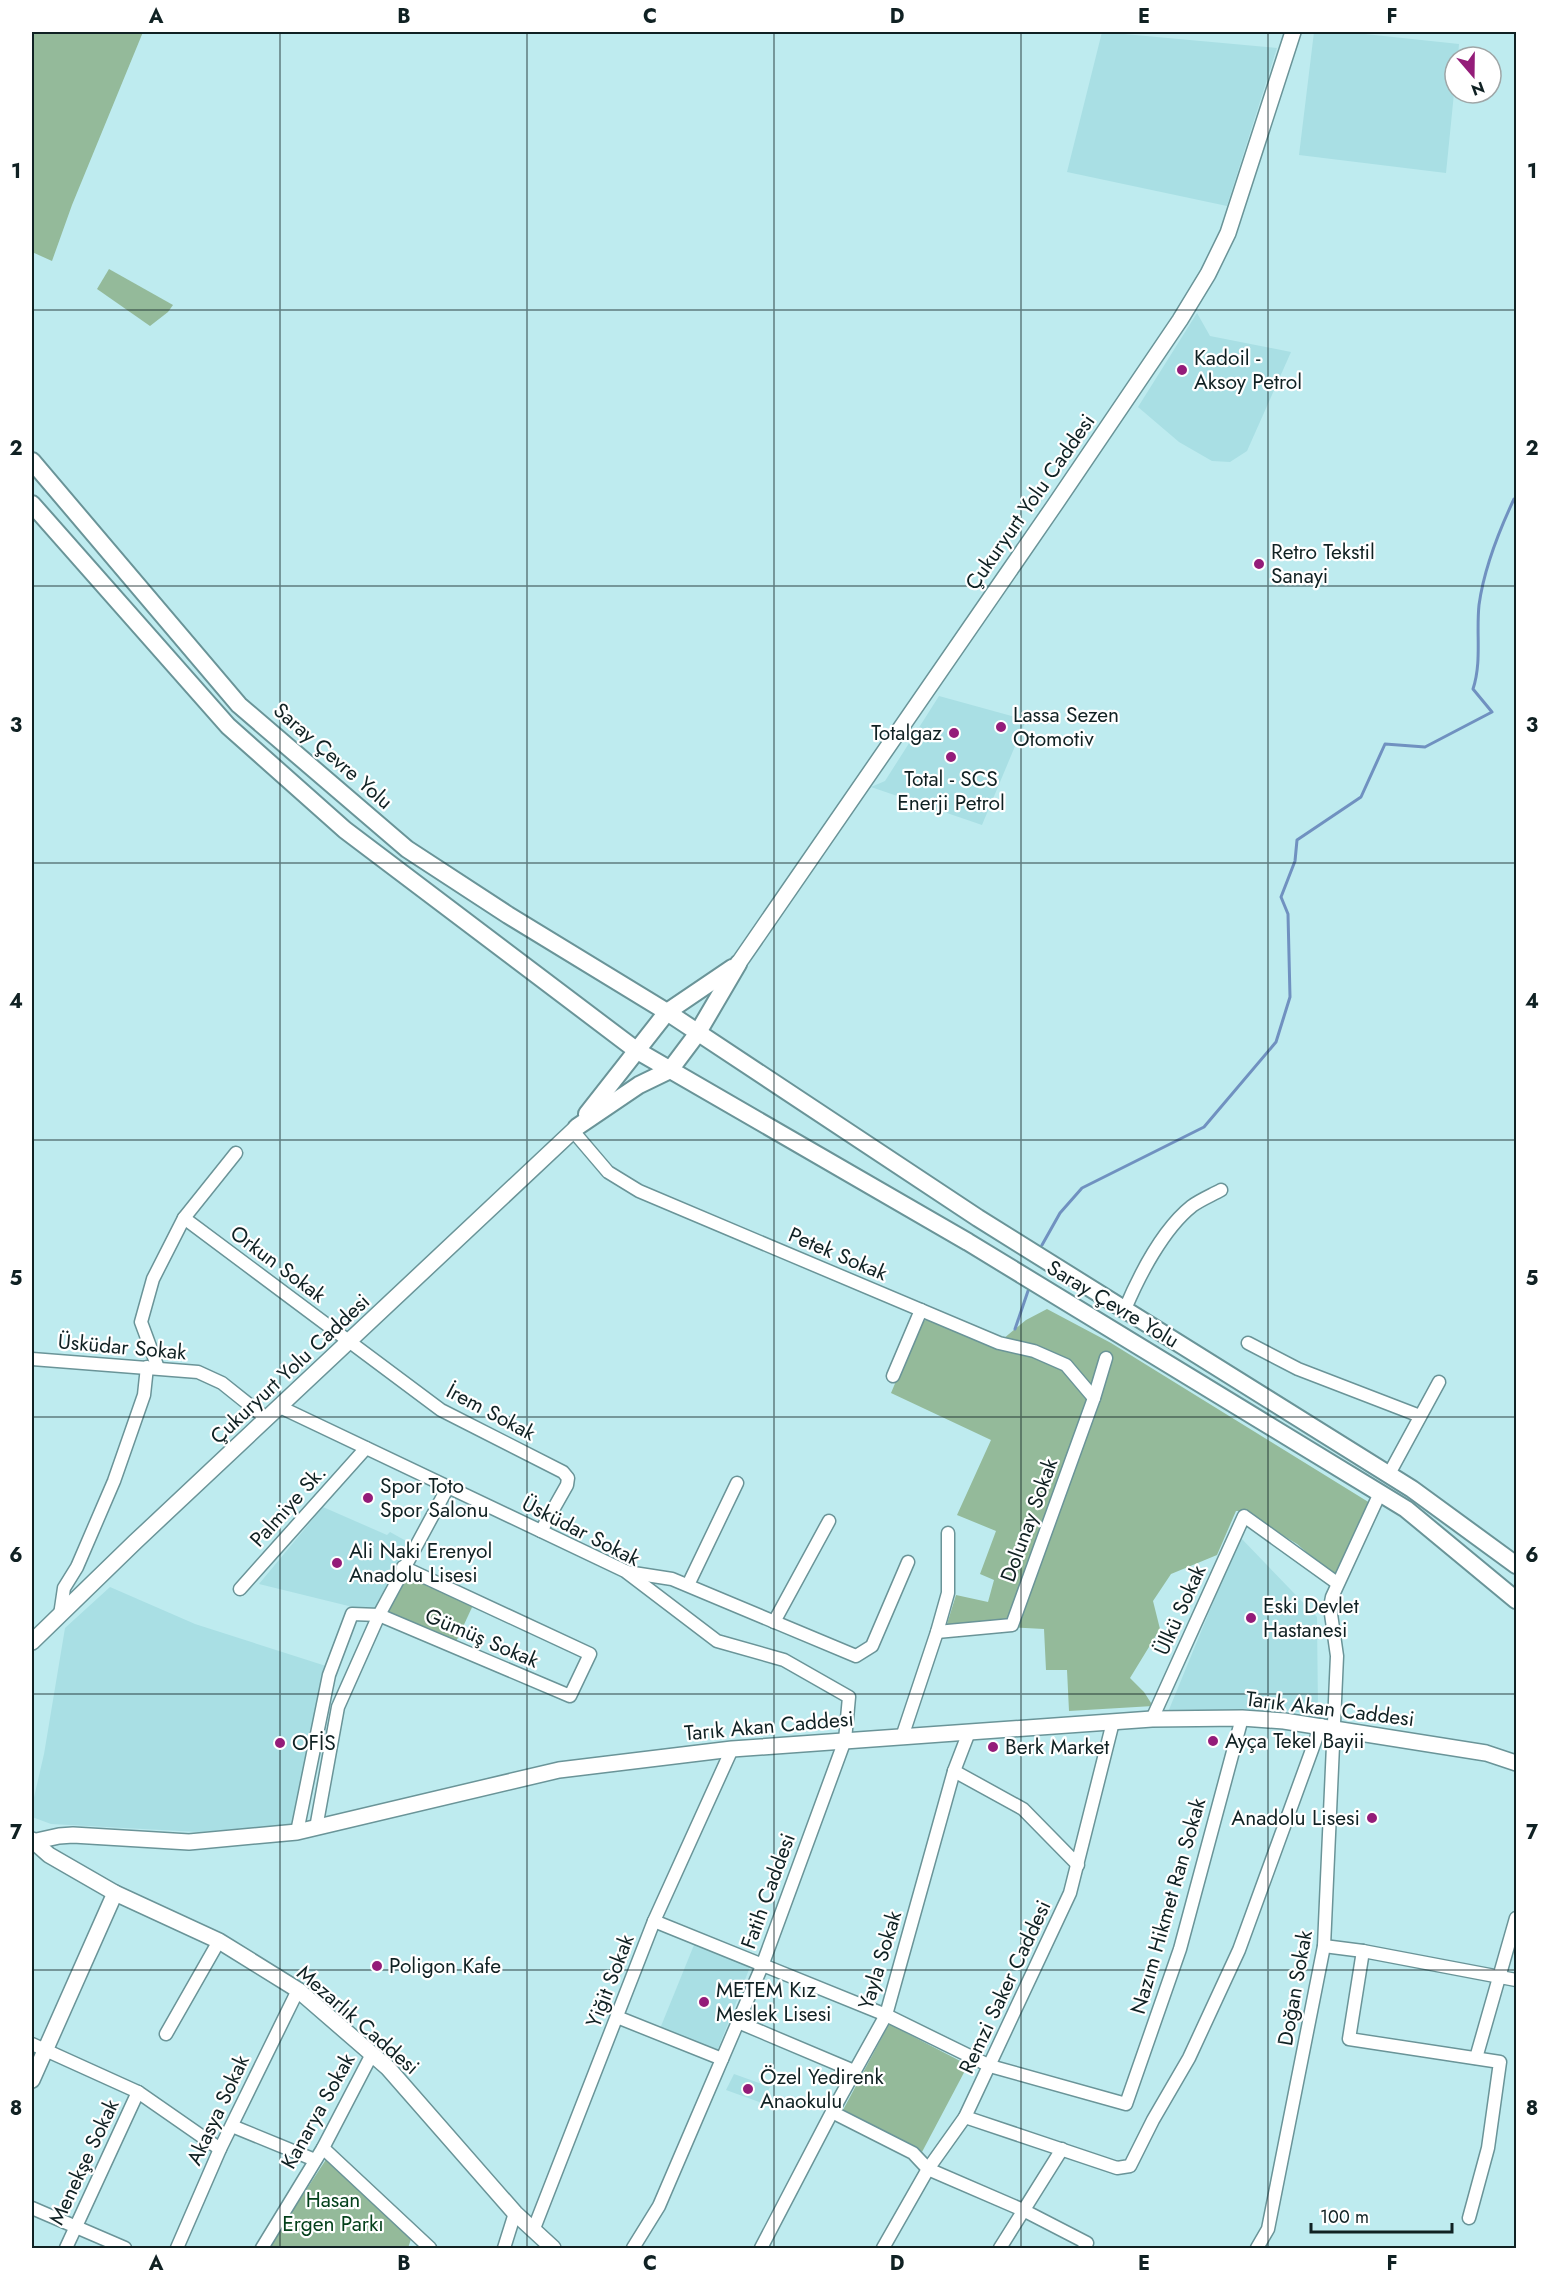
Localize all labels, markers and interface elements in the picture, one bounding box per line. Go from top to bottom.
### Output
text: A [148,2,164,31]
text: B [397,2,411,31]
text: C [643,2,657,31]
text: D [890,2,904,31]
text: E [1138,2,1150,31]
text: F [1386,2,1398,31]
north arrow [1443,45,1503,105]
text: N [1468,76,1488,102]
text: 1 [11,157,21,186]
text: 1 [1527,157,1537,186]
place label: Kadoil - Aksoy Petrol [1194,343,1302,397]
marker: Kadoil - Aksoy Petrol [1175,363,1189,377]
street label: Çukuryurt Yolu Caddesi [958,408,1102,596]
text: 2 [9,434,23,463]
text: 2 [1525,434,1539,463]
place label: Retro Tekstil Sanayi [1271,537,1375,591]
marker: Retro Tekstil Sanayi [1252,557,1266,571]
street label: Saray Çevre Yolu [267,696,399,816]
place label: Lassa Sezen Otomotiv [1013,700,1119,754]
text: 3 [10,711,22,740]
text: 3 [1526,711,1538,740]
place label: Totalgaz [871,718,942,748]
marker: Lassa Sezen Otomotiv [994,720,1008,734]
marker: Totalgaz [947,726,961,740]
marker: Total - SCS Enerji Petrol [944,750,958,764]
place label: Total - SCS Enerji Petrol [897,764,1005,818]
text: 4 [9,987,23,1016]
text: 4 [1525,987,1539,1016]
street label: Orkun Sokak [224,1218,333,1310]
street label: Petek Sokak [784,1220,893,1289]
street label: Saray Çevre Yolu [1041,1253,1185,1355]
text: 5 [10,1264,23,1293]
text: 5 [1526,1264,1539,1293]
street label: Çukuryurt Yolu Caddesi [203,1287,377,1451]
street label: Üsküdar Sokak [56,1326,188,1368]
street label: İrem Sokak [441,1376,542,1448]
street label: Dolunay Sokak [993,1453,1066,1586]
street label: Palmiye Sk. [243,1458,333,1554]
place label: Spor Toto Spor Salonu [380,1471,488,1525]
street label: Üsküdar Sokak [517,1488,646,1574]
marker: Spor Toto Spor Salonu [361,1491,375,1505]
place label: Ali Naki Erenyol Anadolu Lisesi [349,1536,492,1590]
text: 6 [9,1541,23,1570]
text: 6 [1525,1541,1539,1570]
marker: Ali Naki Erenyol Anadolu Lisesi [330,1556,344,1570]
street label: Ülkü Sokak [1147,1559,1214,1660]
place label: Eski Devlet Hastanesi [1263,1591,1359,1645]
street label: Gümüş Sokak [420,1601,544,1676]
marker: Eski Devlet Hastanesi [1244,1611,1258,1625]
street label: Tarık Akan Caddesi [1244,1684,1416,1734]
street label: Tarık Akan Caddesi [683,1704,855,1748]
place label: Ayça Tekel Bayii [1225,1726,1364,1756]
place label: OFİS [292,1728,336,1758]
place label: Berk Market [1005,1732,1109,1762]
marker: Ayça Tekel Bayii [1206,1734,1220,1748]
marker: OFİS [273,1736,287,1750]
marker: Berk Market [986,1740,1000,1754]
street label: Nazım Hikmet Ran Sokak [1123,1794,1213,2017]
place label: Anadolu Lisesi [1231,1803,1360,1833]
marker: Anadolu Lisesi [1365,1811,1379,1825]
text: 7 [10,1818,23,1847]
text: 7 [1526,1818,1539,1847]
street label: Fatih Caddesi [733,1829,803,1953]
street label: Remzi Saker Caddesi [952,1895,1058,2079]
street label: Yayla Sokak [851,1906,909,2013]
street label: Doğan Sokak [1270,1927,1320,2048]
street label: Yiğit Sokak [579,1929,642,2032]
place label: Poligon Kafe [389,1951,501,1981]
street label: Mezarlık Caddesi [290,1958,426,2082]
marker: Poligon Kafe [370,1959,384,1973]
place label: METEM Kız Meslek Lisesi [716,1975,832,2029]
marker: METEM Kız Meslek Lisesi [697,1995,711,2009]
street label: Kanarya Sokak [274,2047,363,2174]
street label: Akasya Sokak [179,2049,257,2170]
place label: Özel Yedirenk Anaokulu [760,2062,885,2116]
marker: Özel Yedirenk Anaokulu [741,2082,755,2096]
street label: Menekşe Sokak [42,2093,127,2230]
text: 8 [10,2094,22,2123]
text: 8 [1526,2094,1538,2123]
park label: Hasan Ergen Parkı [282,2185,384,2239]
scale bar [1311,2196,1452,2234]
text: 100 m [1320,2204,1369,2230]
text: A [148,2249,164,2278]
text: B [397,2249,411,2278]
text: C [643,2249,657,2278]
text: D [890,2249,904,2278]
text: E [1138,2249,1150,2278]
text: F [1386,2249,1398,2278]

